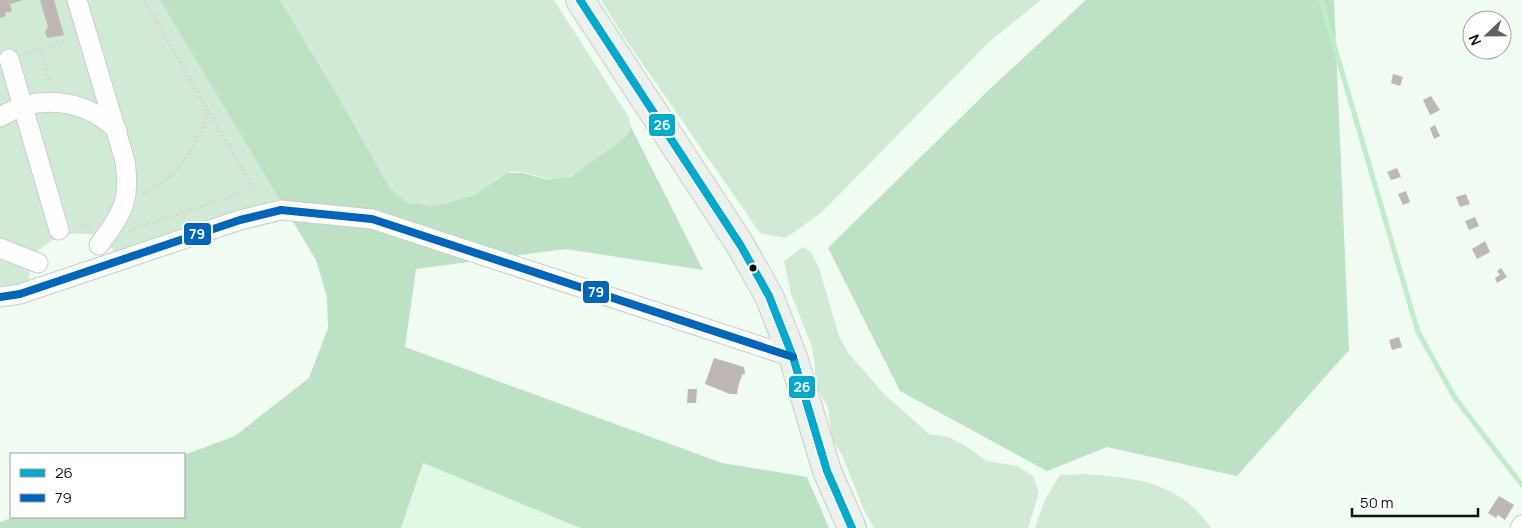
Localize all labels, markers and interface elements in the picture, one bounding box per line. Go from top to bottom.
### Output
north arrow [1462,10,1512,60]
text: N [1464,32,1485,48]
line badge: 26 [648,113,676,137]
text: 26 [653,115,671,134]
line badge: 79 [183,222,212,246]
text: 79 [189,224,205,243]
unlabelled marker [748,263,758,273]
line badge: 79 [582,280,610,304]
text: 79 [588,282,604,301]
line badge: 26 [788,375,816,399]
text: 26 [793,377,811,396]
legend [10,453,185,518]
text: 26 [55,462,73,483]
scale bar [1352,486,1478,518]
text: 79 [55,487,72,508]
text: 50 m [1360,492,1394,513]

